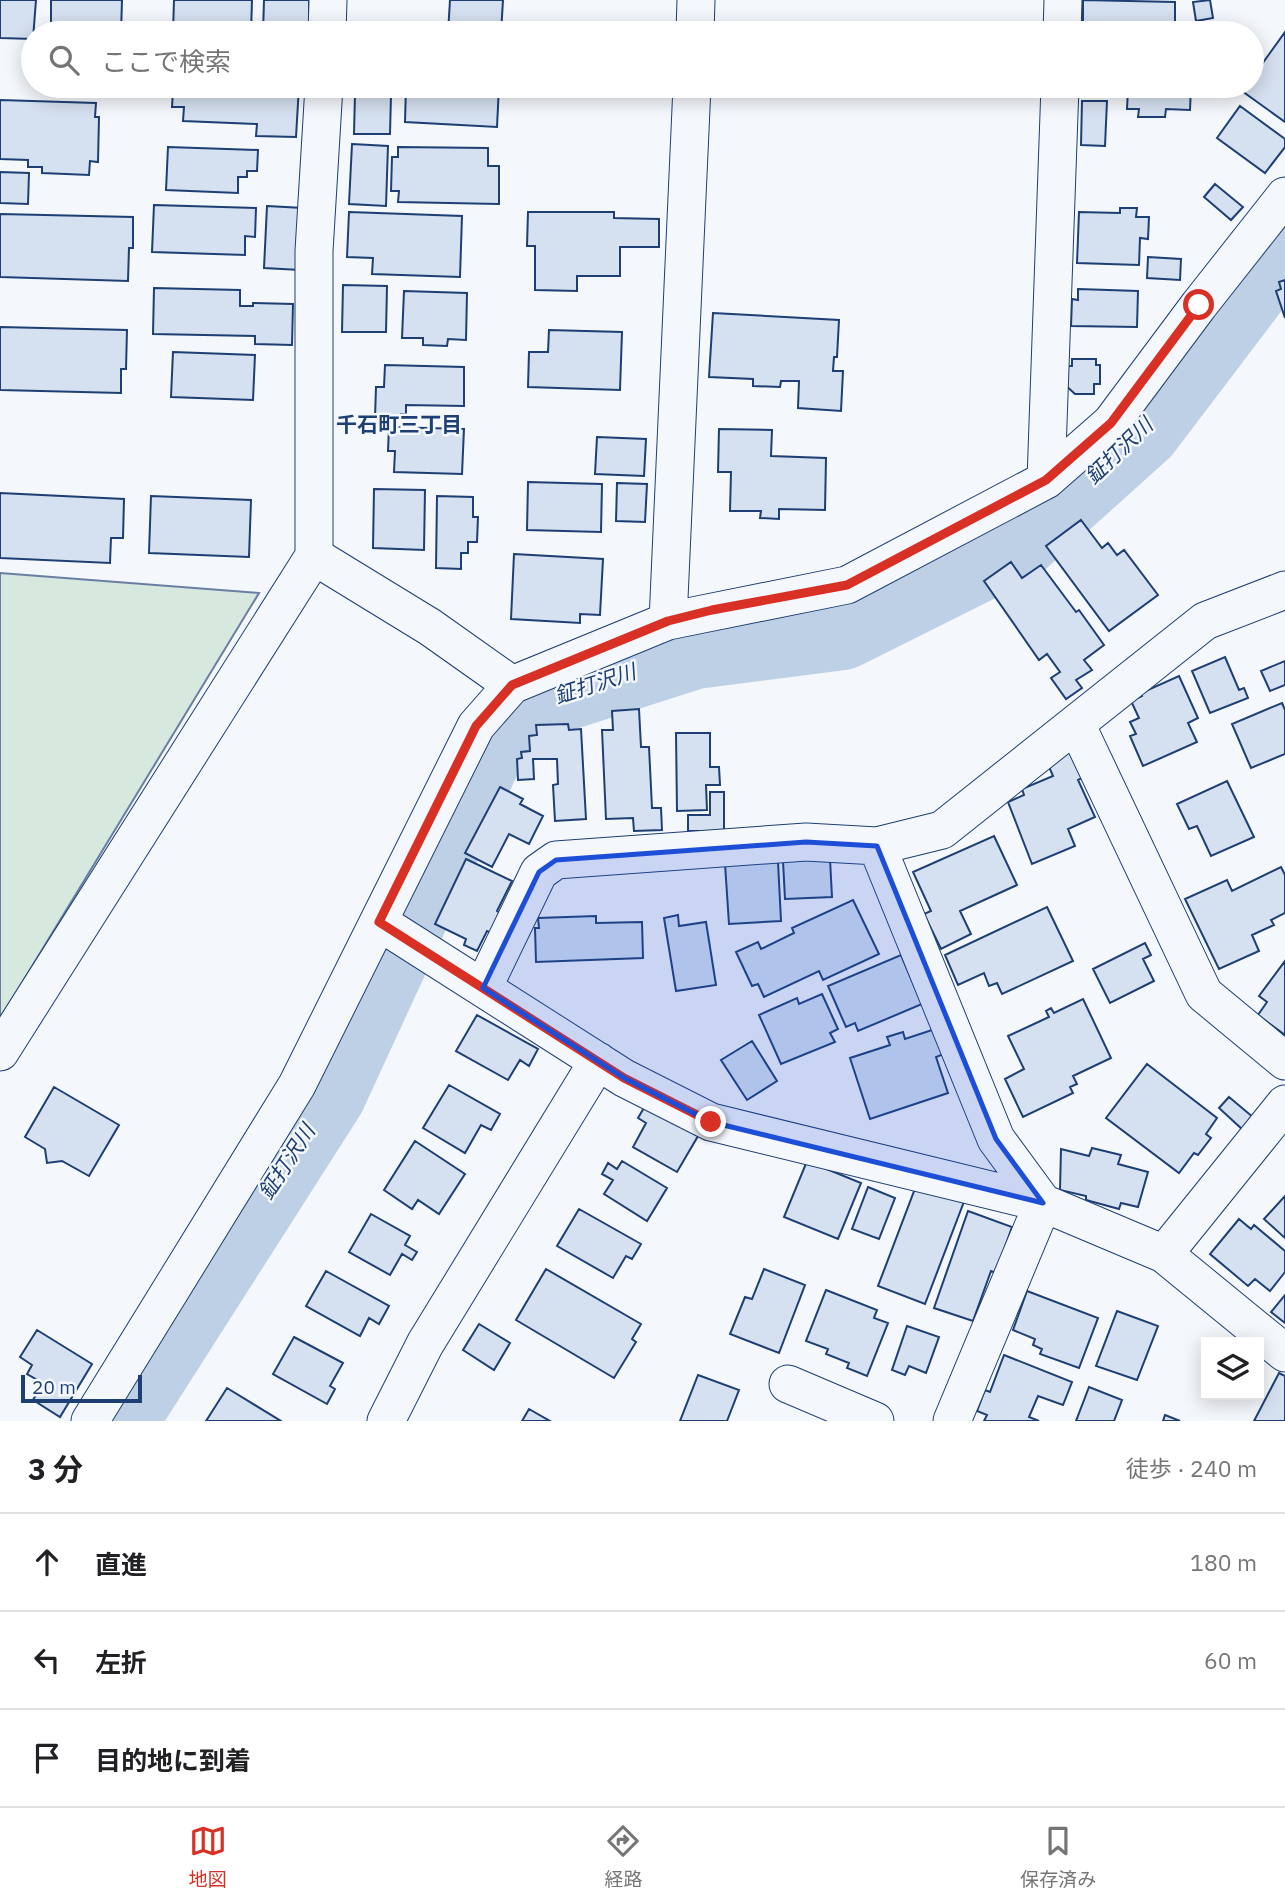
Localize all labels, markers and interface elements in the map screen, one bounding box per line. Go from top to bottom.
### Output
search box [21,21,1264,98]
icon: search [45,41,83,79]
text: ここで検索 [101,44,231,78]
route start [1183,289,1214,320]
district label: 千石町三丁目 [336,410,462,438]
water label: 鉦打沢川 [1078,410,1160,490]
water label: 鉦打沢川 [550,656,641,709]
route end [695,1106,726,1137]
water label: 鉦打沢川 [252,1117,322,1204]
map controls [1201,1337,1264,1400]
button: layers [1201,1337,1264,1400]
scale bar [21,1372,142,1404]
text: 20 m [32,1375,76,1399]
text: 3 分 [28,1449,83,1488]
text: 徒歩 · 240 m [1126,1453,1257,1483]
icon: ahead [28,1543,66,1581]
text: 直進 [95,1547,147,1581]
text: 180 m [1190,1547,1257,1577]
icon: left [28,1641,66,1679]
text: 左折 [95,1645,147,1679]
text: 60 m [1204,1645,1257,1675]
icon: arrive [28,1739,66,1777]
text: 目的地に到着 [95,1743,251,1777]
tab: 地図 [189,1822,227,1891]
tab: 経路 [604,1822,642,1891]
tab: 保存済み [1020,1822,1096,1891]

